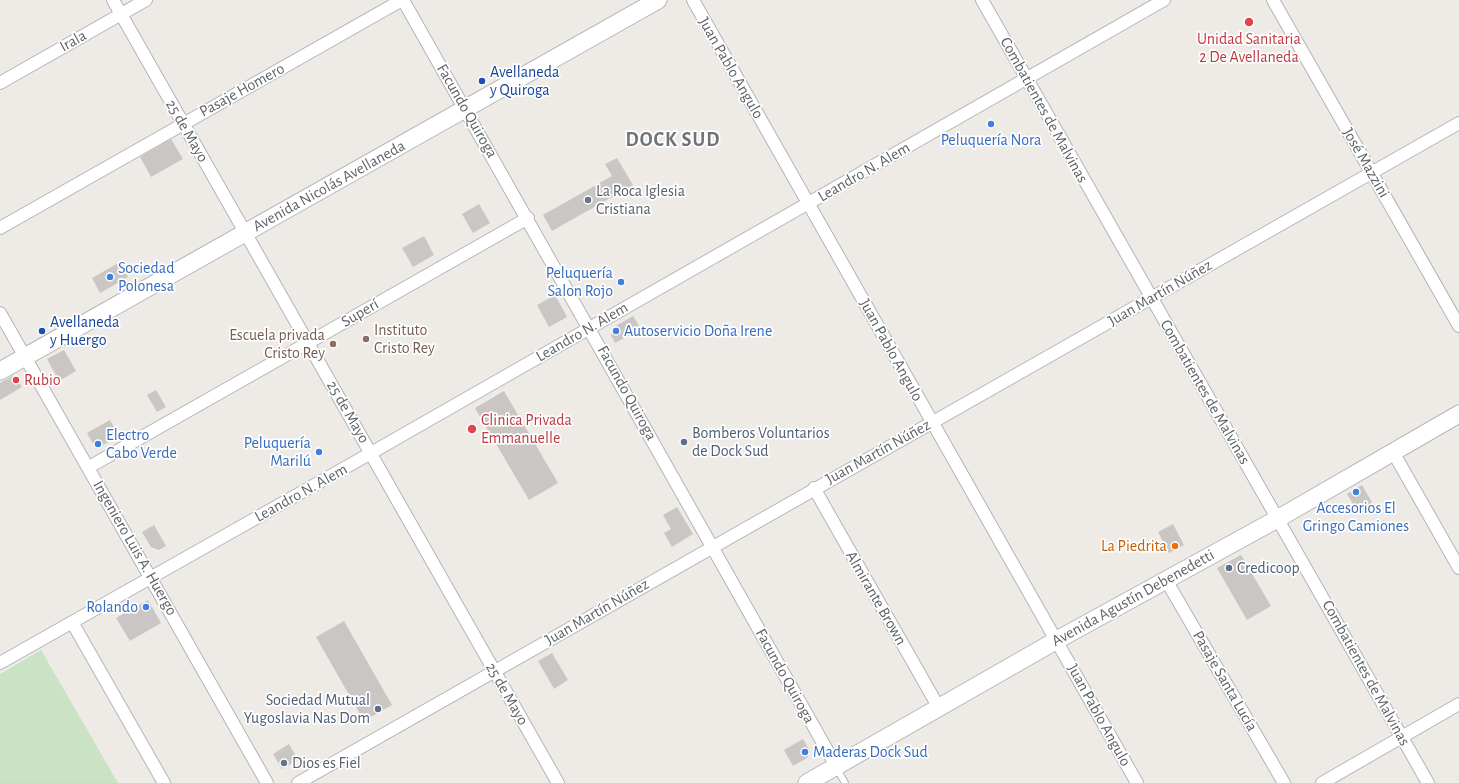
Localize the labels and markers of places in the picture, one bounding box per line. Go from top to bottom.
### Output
marker: Unidad Sanitaria 2 De Avellaneda [1243,16,1255,28]
place label: Unidad Sanitaria 2 De Avellaneda [1197,29,1301,67]
place label: Avellaneda y Quiroga [490,62,559,100]
marker: Avellaneda y Quiroga [477,76,487,86]
marker: Peluquería Nora [986,119,996,129]
place label: Peluquería Nora [941,130,1041,150]
place label: La Roca Iglesia Cristiana [596,181,685,219]
marker: La Roca Iglesia Cristiana [583,195,593,205]
place label: Sociedad Polonesa [118,258,174,296]
place label: Peluquería Salon Rojo [546,263,613,301]
marker: Sociedad Polonesa [105,272,115,282]
marker: Peluquería Salon Rojo [616,277,626,287]
place label: Avellaneda y Huergo [50,312,119,350]
place label: Instituto Cristo Rey [374,320,435,358]
place label: Autoservicio Doña Irene [624,321,772,341]
place label: Escuela privada Cristo Rey [229,325,325,363]
marker: Avellaneda y Huergo [37,326,47,336]
marker: Autoservicio Doña Irene [611,326,621,336]
marker: Instituto Cristo Rey [361,334,371,344]
marker: Escuela privada Cristo Rey [328,339,338,349]
place label: Rubio [24,370,61,390]
marker: Rubio [11,375,21,385]
place label: Clinica Privada Emmanuelle [481,410,572,448]
marker: Clinica Privada Emmanuelle [466,423,478,435]
place label: Bomberos Voluntarios de Dock Sud [692,423,830,461]
place label: Electro Cabo Verde [106,425,177,463]
place label: Peluquería Marilú [244,433,311,471]
marker: Bomberos Voluntarios de Dock Sud [679,437,689,447]
marker: Electro Cabo Verde [93,439,103,449]
marker: Peluquería Marilú [314,447,324,457]
marker: Accesorios El Gringo Camiones [1351,487,1361,497]
place label: Accesorios El Gringo Camiones [1303,498,1409,536]
place label: La Piedrita [1101,536,1167,556]
marker: La Piedrita [1170,541,1180,551]
place label: Credicoop [1237,558,1300,578]
marker: Credicoop [1224,563,1234,573]
place label: Rolando [86,597,138,617]
marker: Rolando [141,602,151,612]
place label: Sociedad Mutual Yugoslavia Nas Dom [244,690,370,728]
marker: Sociedad Mutual Yugoslavia Nas Dom [373,704,383,714]
place label: Maderas Dock Sud [813,742,928,762]
marker: Maderas Dock Sud [800,747,810,757]
place label: Dios es Fiel [292,753,361,773]
marker: Dios es Fiel [279,758,289,768]

